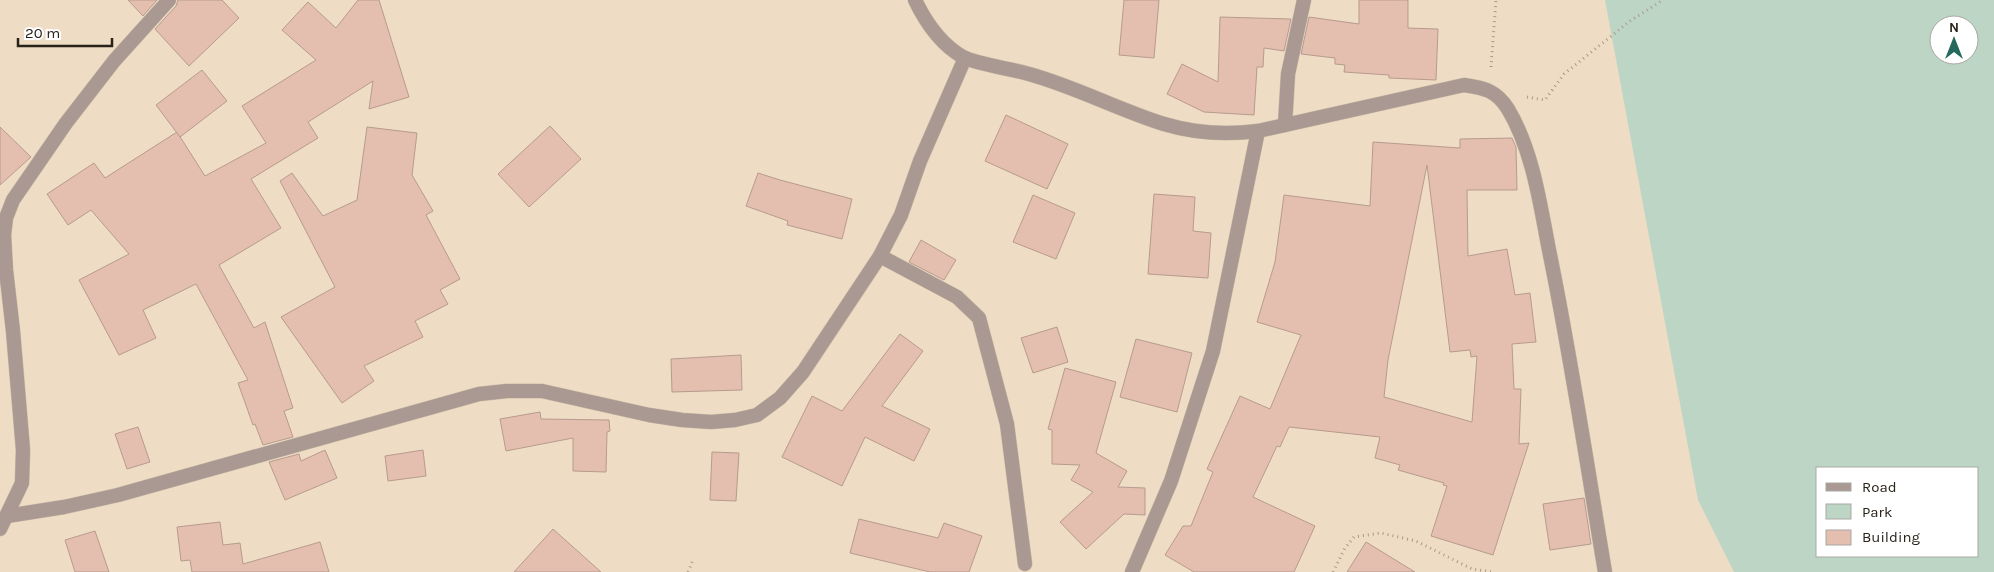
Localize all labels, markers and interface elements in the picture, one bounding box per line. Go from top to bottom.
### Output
scale bar [18,15,111,47]
north arrow [1929,15,1979,65]
text: N [1949,19,1959,36]
text: 20 m [25,24,60,42]
legend [1816,467,1979,557]
text: Road [1862,478,1897,496]
text: Park [1862,503,1892,521]
text: Building [1862,528,1920,546]

